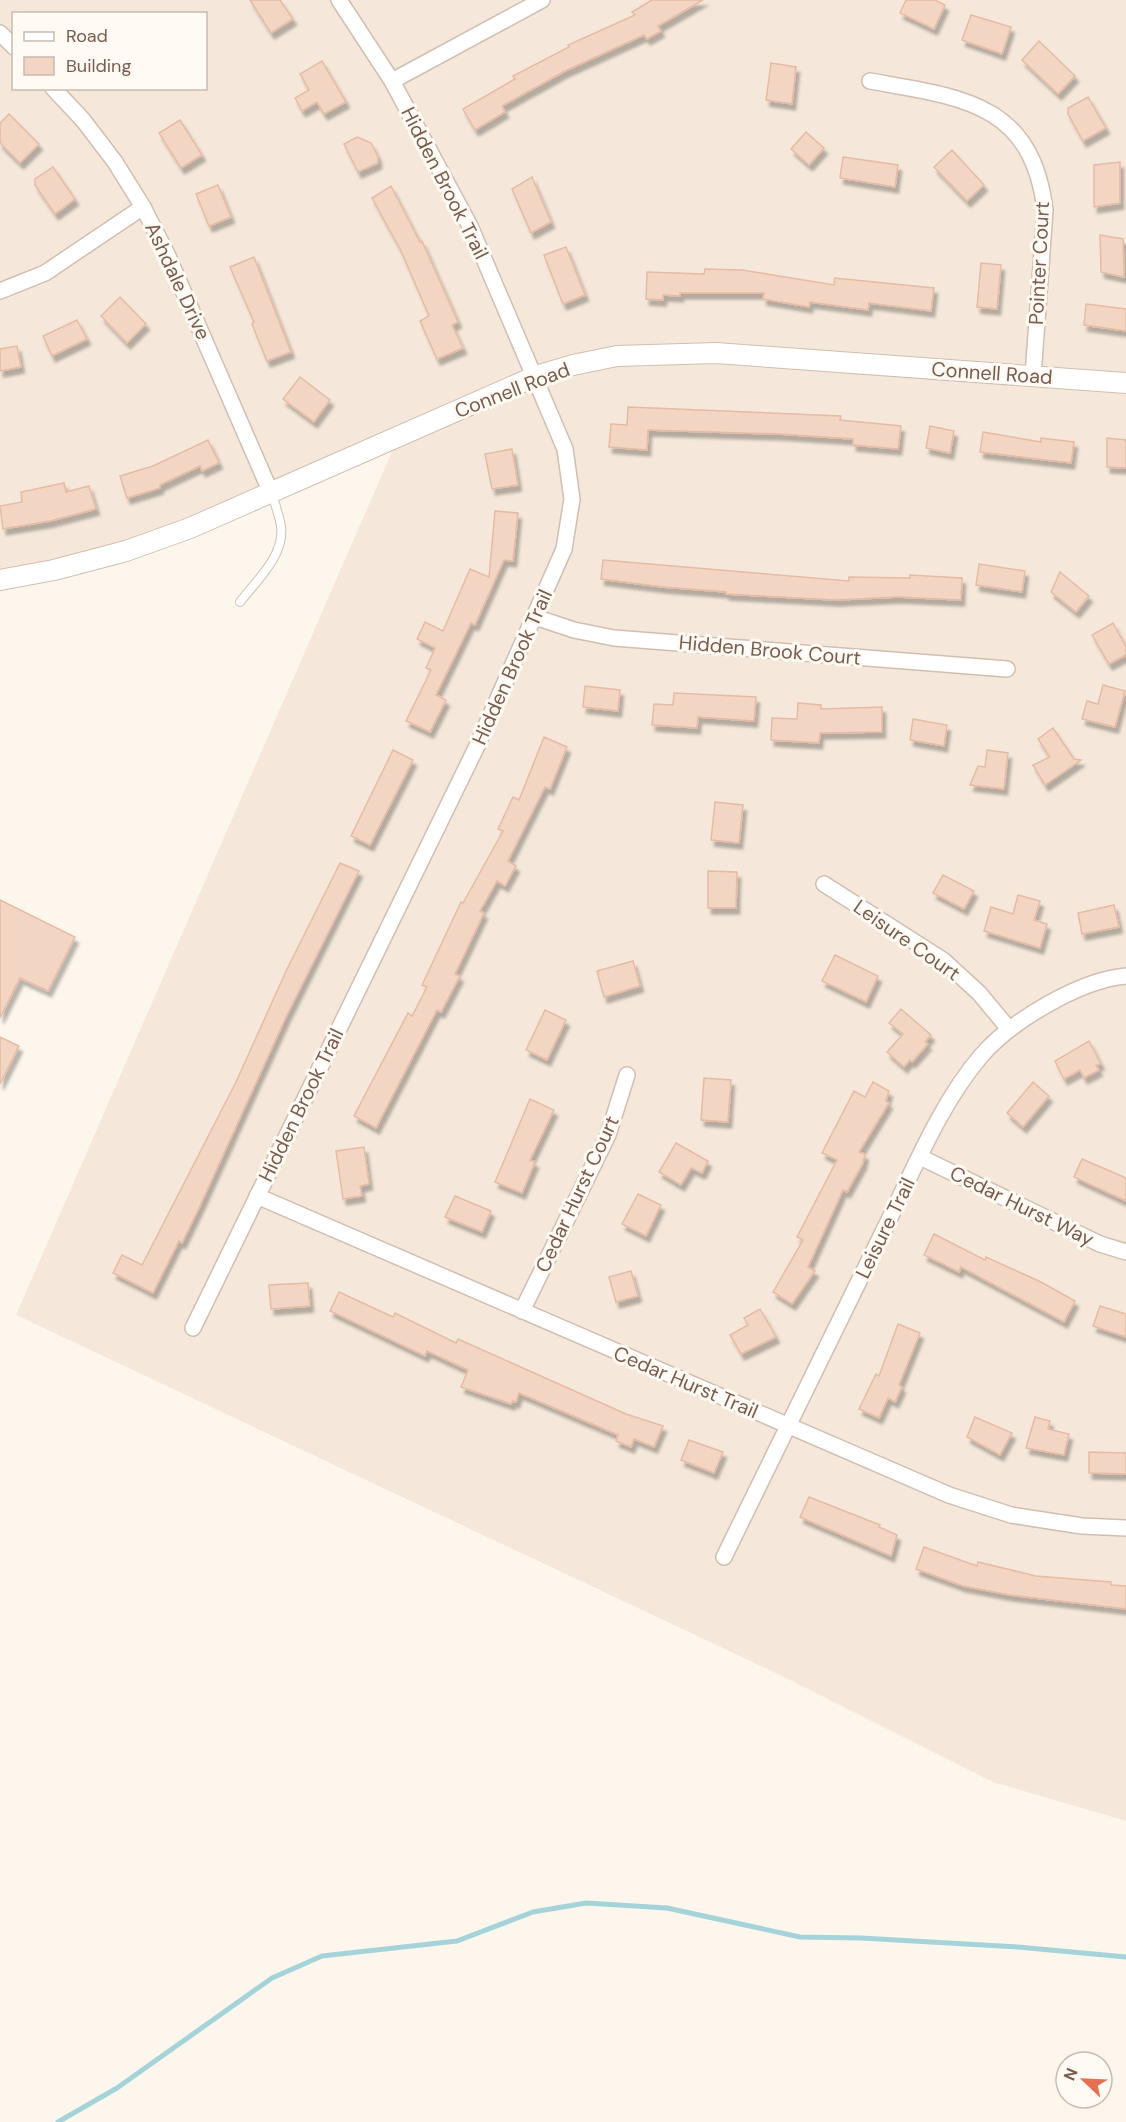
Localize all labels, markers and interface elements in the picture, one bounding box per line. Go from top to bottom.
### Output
legend [12,12,207,90]
text: Road [66,24,108,48]
text: Building [66,54,131,78]
street label: Hidden Brook Trail [395,102,495,264]
street label: Pointer Court [1023,200,1055,325]
street label: Ashdale Drive [139,218,217,344]
street label: Connell Road [451,356,573,424]
street label: Connell Road [931,356,1053,390]
street label: Hidden Brook Trail [466,585,558,749]
street label: Hidden Brook Court [678,629,862,671]
street label: Leisure Court [849,894,966,986]
street label: Hidden Brook Trail [253,1024,349,1186]
street label: Cedar Hurst Court [529,1111,625,1277]
street label: Cedar Hurst Way [946,1160,1098,1252]
street label: Leisure Trail [849,1173,921,1283]
street label: Cedar Hurst Trail [610,1340,762,1424]
north arrow [1054,2050,1114,2110]
text: N [1059,2065,1083,2084]

